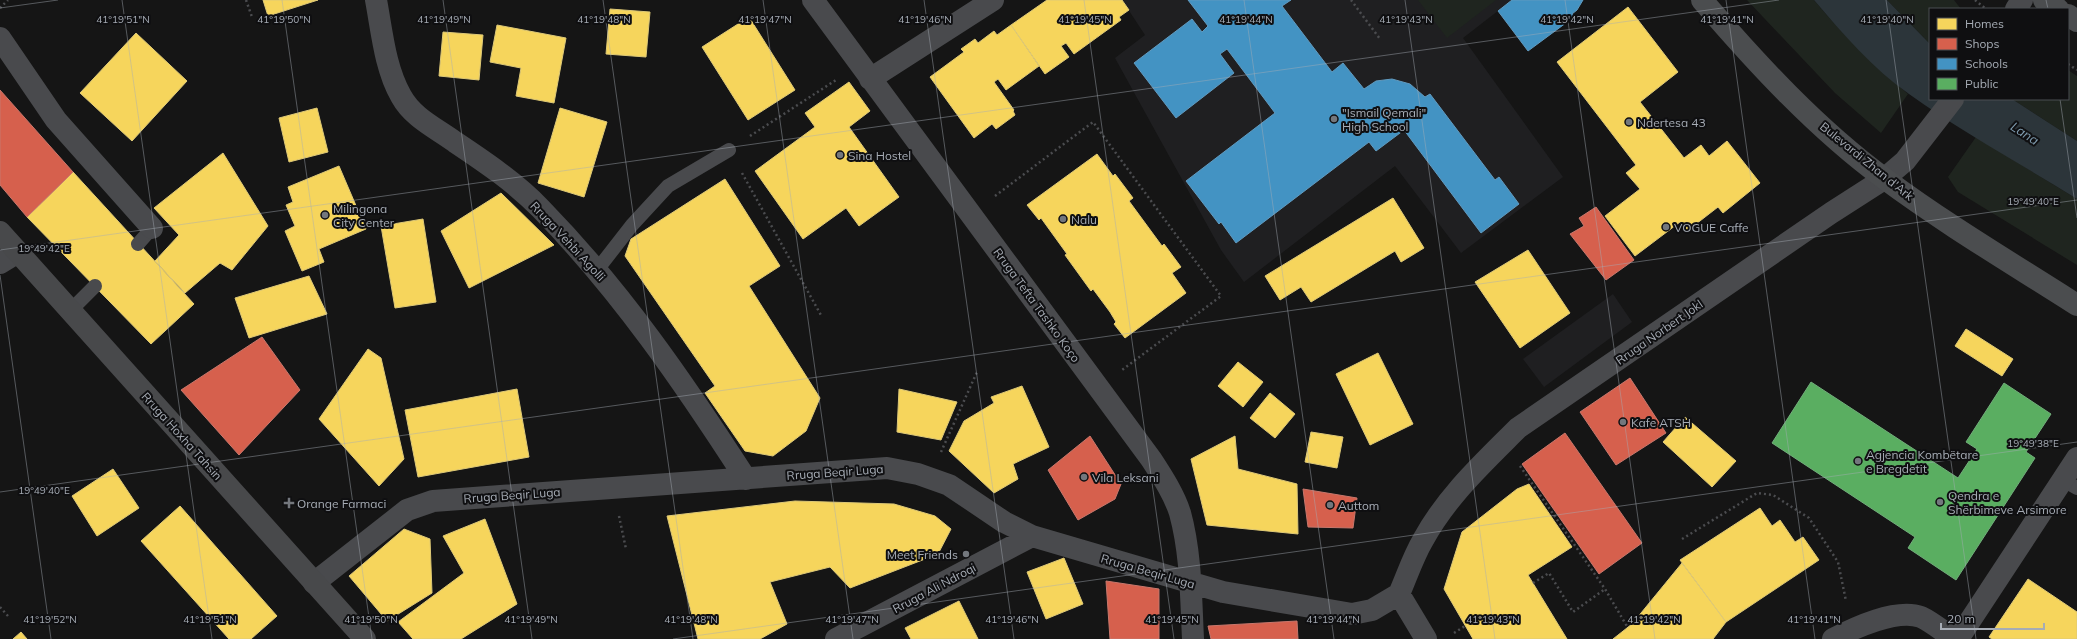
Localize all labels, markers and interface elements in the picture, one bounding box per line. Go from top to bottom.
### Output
legend [1929,8,2069,100]
text: 41°19'51"N [96,13,150,26]
text: 41°19'50"N [257,13,311,26]
text: 41°19'49"N [417,13,471,26]
text: 41°19'48"N [577,13,631,26]
text: 41°19'47"N [738,13,792,26]
text: 41°19'46"N [898,13,952,26]
text: 41°19'45"N [1058,13,1112,26]
text: 41°19'44"N [1219,13,1273,26]
text: 41°19'43"N [1379,13,1433,26]
text: 41°19'42"N [1540,13,1594,26]
text: 41°19'41"N [1700,13,1754,26]
text: 41°19'40"N [1860,13,1914,26]
text: Homes [1965,16,2004,31]
text: Shops [1965,36,2000,51]
text: Schools [1965,56,2008,71]
text: Public [1965,76,1999,91]
place label: "Ismail Qemali" High School [1342,105,1426,134]
marker: "Ismail Qemali" High School [1329,114,1339,124]
place label: Ndertesa 43 [1637,115,1706,130]
marker: Ndertesa 43 [1624,117,1634,127]
water label: Lana [2008,118,2042,148]
street label: Bulevardi Zhan d'Ark [1817,119,1917,204]
place label: Sina Hostel [848,148,911,163]
marker: Sina Hostel [835,150,845,160]
text: 19°49'40"E [2007,195,2059,208]
street label: Rruga Vehbi Agolli [527,198,609,284]
place label: Milingona City Center [333,201,395,230]
marker: Milingona City Center [320,210,330,220]
place label: Nalu [1071,212,1097,227]
marker: Nalu [1058,214,1068,224]
place label: VOGUE Caffe [1674,220,1749,235]
marker: VOGUE Caffe [1661,222,1671,232]
text: 19°49'42"E [18,242,70,255]
street label: Rruga Tefta Tashko Koço [990,245,1084,365]
street label: Rruga Norbert Jokl [1613,296,1705,368]
street label: Rruga Hoxha Tahsin [139,389,225,483]
place label: Kafe ATSH [1631,415,1691,430]
marker: Kafe ATSH [1618,417,1628,427]
text: 19°49'38"E [2007,437,2059,450]
place label: Agjencia Kombëtare e Bregdetit [1866,447,1978,476]
marker: Agjencia Kombëtare e Bregdetit [1853,456,1863,466]
street label: Rruga Beqir Luga [786,461,884,483]
place label: Vila Leksani [1092,470,1159,485]
marker: Vila Leksani [1079,472,1089,482]
text: 19°49'40"E [18,484,70,497]
street label: Rruga Beqir Luga [463,484,561,506]
place label: Qendra e Shërbimeve Arsimore [1948,488,2067,517]
place label: Orange Farmaci [297,496,386,511]
marker: Qendra e Shërbimeve Arsimore [1935,497,1945,507]
marker: Orange Farmaci [284,498,294,508]
place label: Auttom [1338,498,1379,513]
marker: Auttom [1325,500,1335,510]
place label: Meet Friends [887,547,958,562]
marker: Meet Friends [961,549,971,559]
street label: Rruga Beqir Luga [1099,550,1197,592]
street label: Rruga Ali Ndroqi [890,560,978,616]
scale bar [1941,605,2044,631]
text: 20 m [1947,611,1975,626]
text: 41°19'52"N [23,613,77,626]
text: 41°19'51"N [183,613,237,626]
text: 41°19'50"N [344,613,398,626]
text: 41°19'49"N [504,613,558,626]
text: 41°19'48"N [664,613,718,626]
text: 41°19'47"N [825,613,879,626]
text: 41°19'46"N [985,613,1039,626]
text: 41°19'45"N [1145,613,1199,626]
text: 41°19'44"N [1306,613,1360,626]
text: 41°19'43"N [1466,613,1520,626]
text: 41°19'42"N [1627,613,1681,626]
text: 41°19'41"N [1787,613,1841,626]

